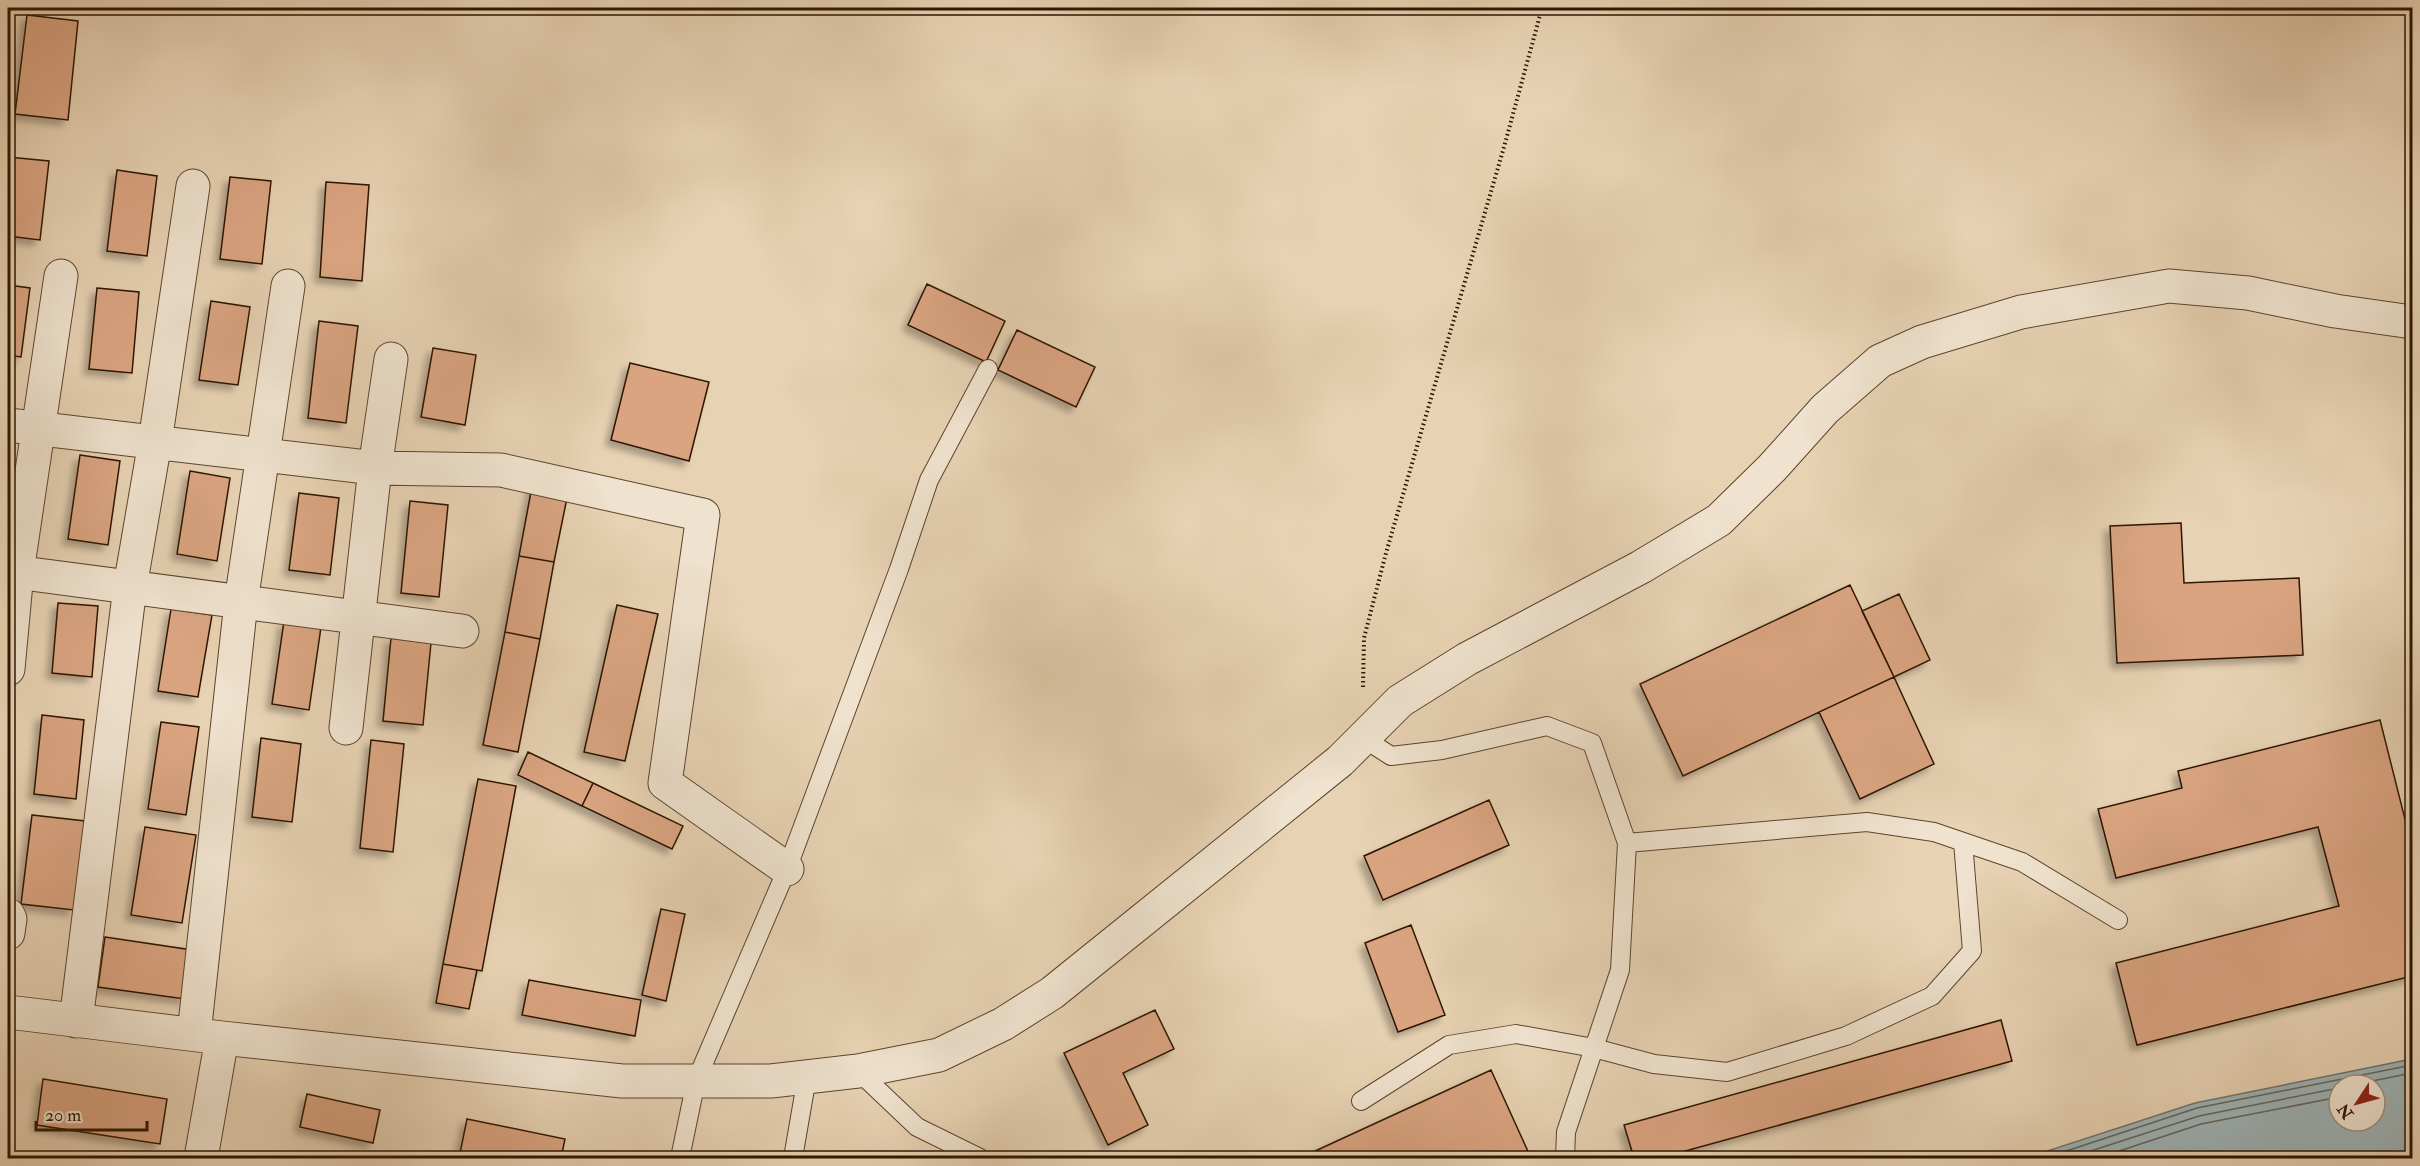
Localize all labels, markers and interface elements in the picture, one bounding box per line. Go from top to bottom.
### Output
north arrow [2327,1073,2387,1133]
scale bar [36,1094,147,1132]
text: N [2333,1099,2359,1124]
text: 20 m [45,1104,81,1127]

